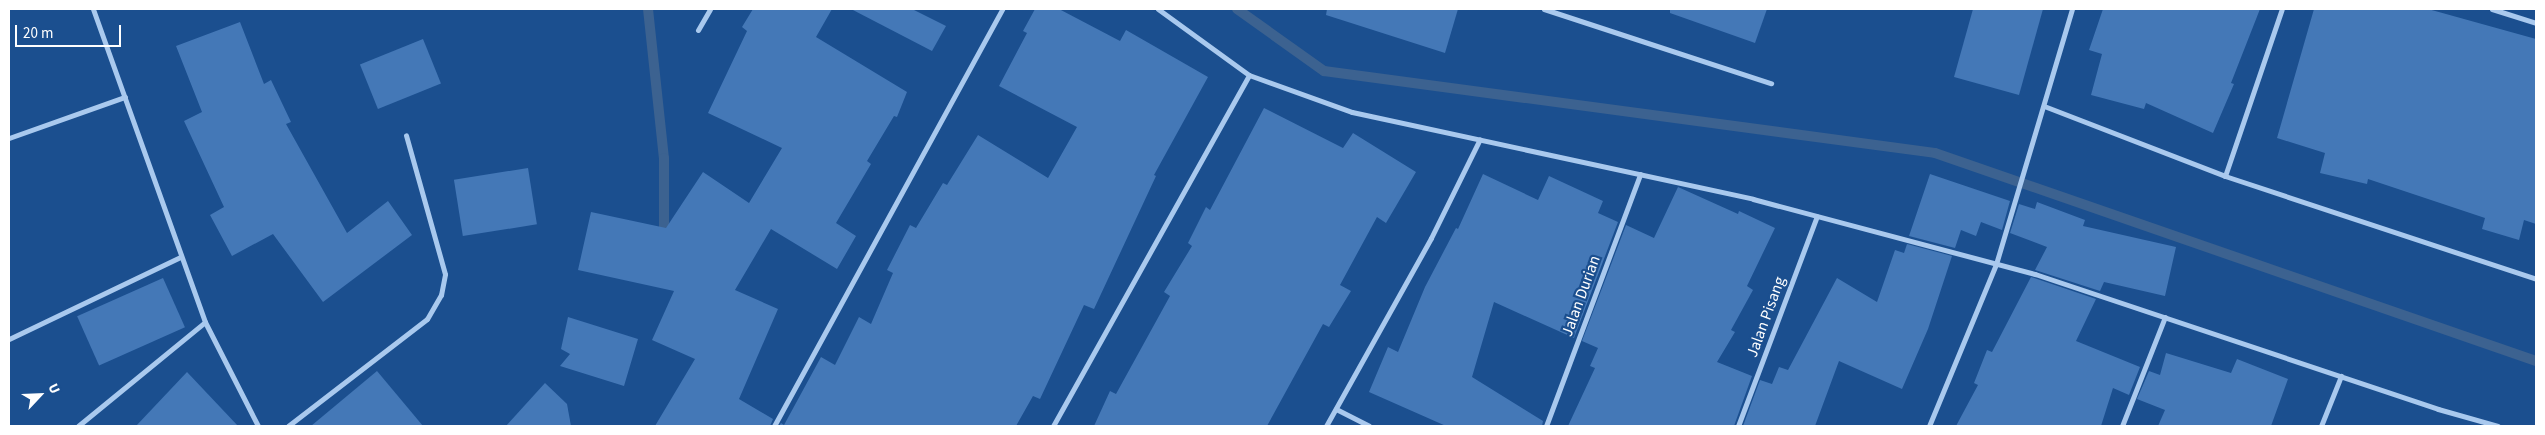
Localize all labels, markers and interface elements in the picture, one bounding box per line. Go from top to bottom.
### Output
scale bar [18,15,124,47]
text: 20 m [23,23,53,44]
street label: Jalan Durian [1557,253,1605,339]
street label: Jalan Pisang [1743,274,1789,360]
north arrow [15,370,65,420]
text: U [43,380,65,397]

